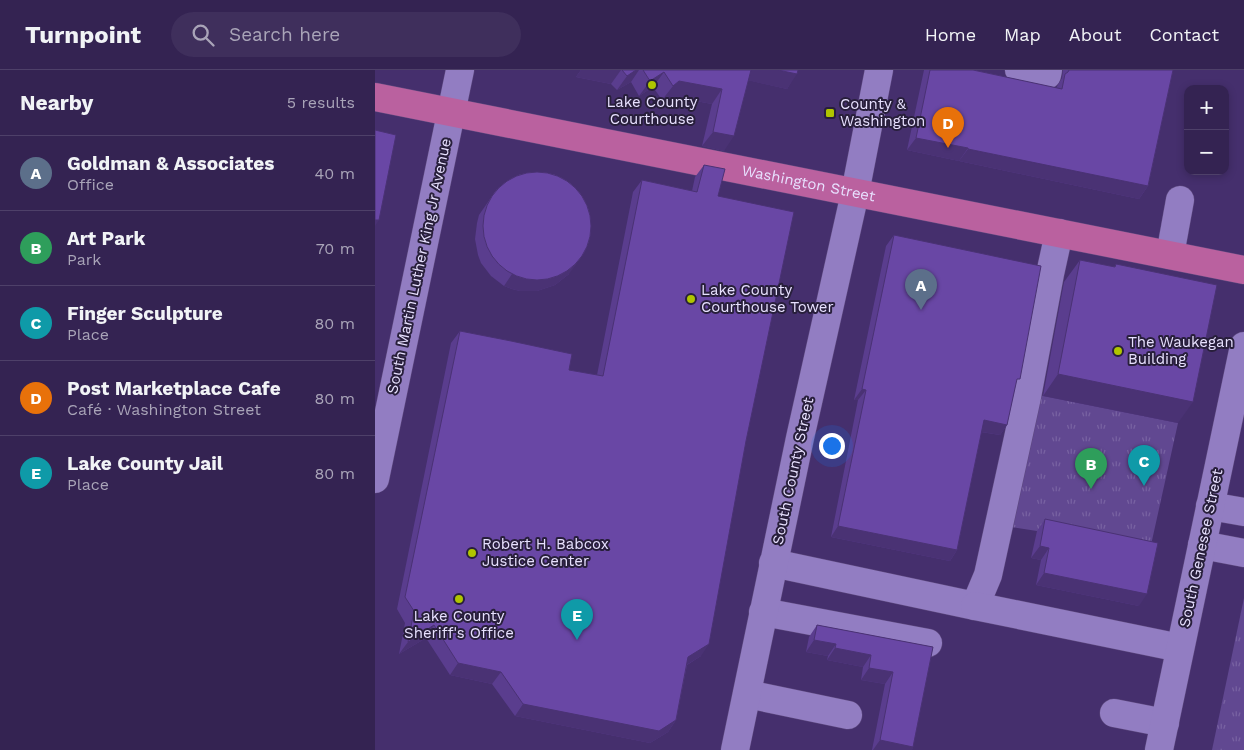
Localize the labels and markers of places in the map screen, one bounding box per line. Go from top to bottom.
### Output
marker: Lake County Courthouse [646,79,658,91]
place label: Lake County Courthouse [606,93,698,128]
place label: County & Washington [840,95,925,130]
marker: County & Washington [824,107,836,119]
pin: D [932,107,964,148]
pin: A [905,269,937,310]
place label: Lake County Courthouse Tower [701,281,834,316]
marker: Lake County Courthouse Tower [685,293,697,305]
place label: The Waukegan Building [1128,333,1234,368]
marker: The Waukegan Building [1112,345,1124,357]
pin: C [1128,445,1160,486]
pin: B [1075,448,1107,489]
place label: Robert H. Babcox Justice Center [482,535,609,570]
marker: Robert H. Babcox Justice Center [466,547,478,559]
marker: Lake County Sheriff's Office [453,593,465,605]
pin: E [561,599,593,640]
place label: Lake County Sheriff's Office [404,607,514,642]

